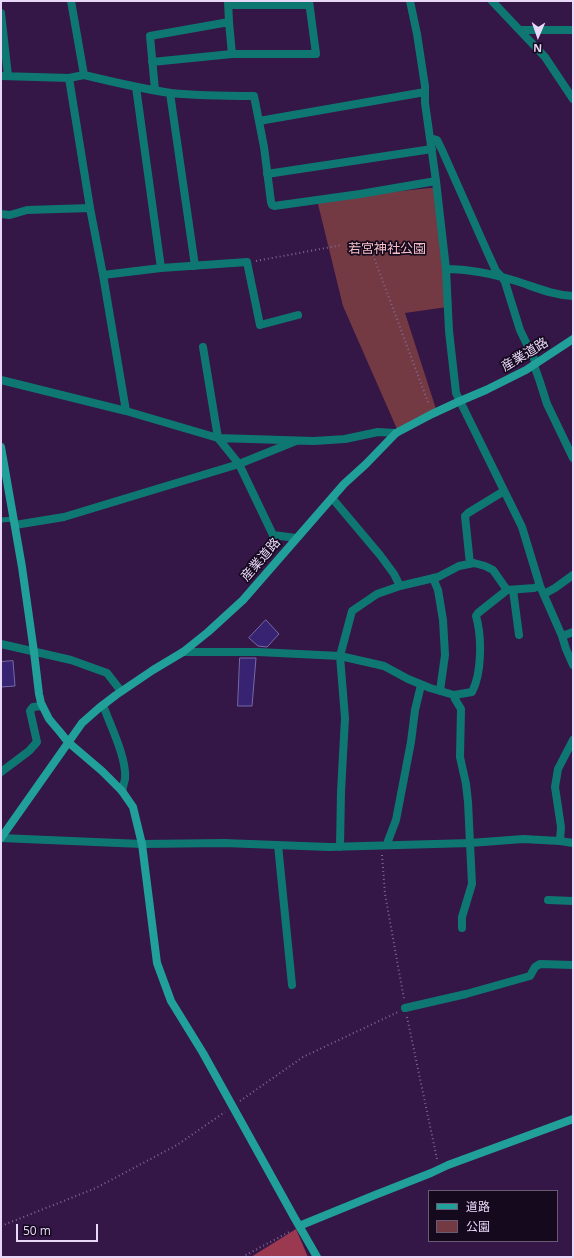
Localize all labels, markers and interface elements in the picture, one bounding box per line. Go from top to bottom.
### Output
north arrow [518,16,558,56]
text: N [533,41,542,56]
park label: 若宮神社公園 [348,241,426,257]
street label: 産業道路 [499,335,551,375]
street label: 産業道路 [238,535,284,585]
legend [428,1190,558,1242]
text: 道路 [466,1198,490,1215]
scale bar [18,1216,100,1242]
text: 公園 [466,1218,490,1235]
text: 50 m [23,1222,51,1239]

